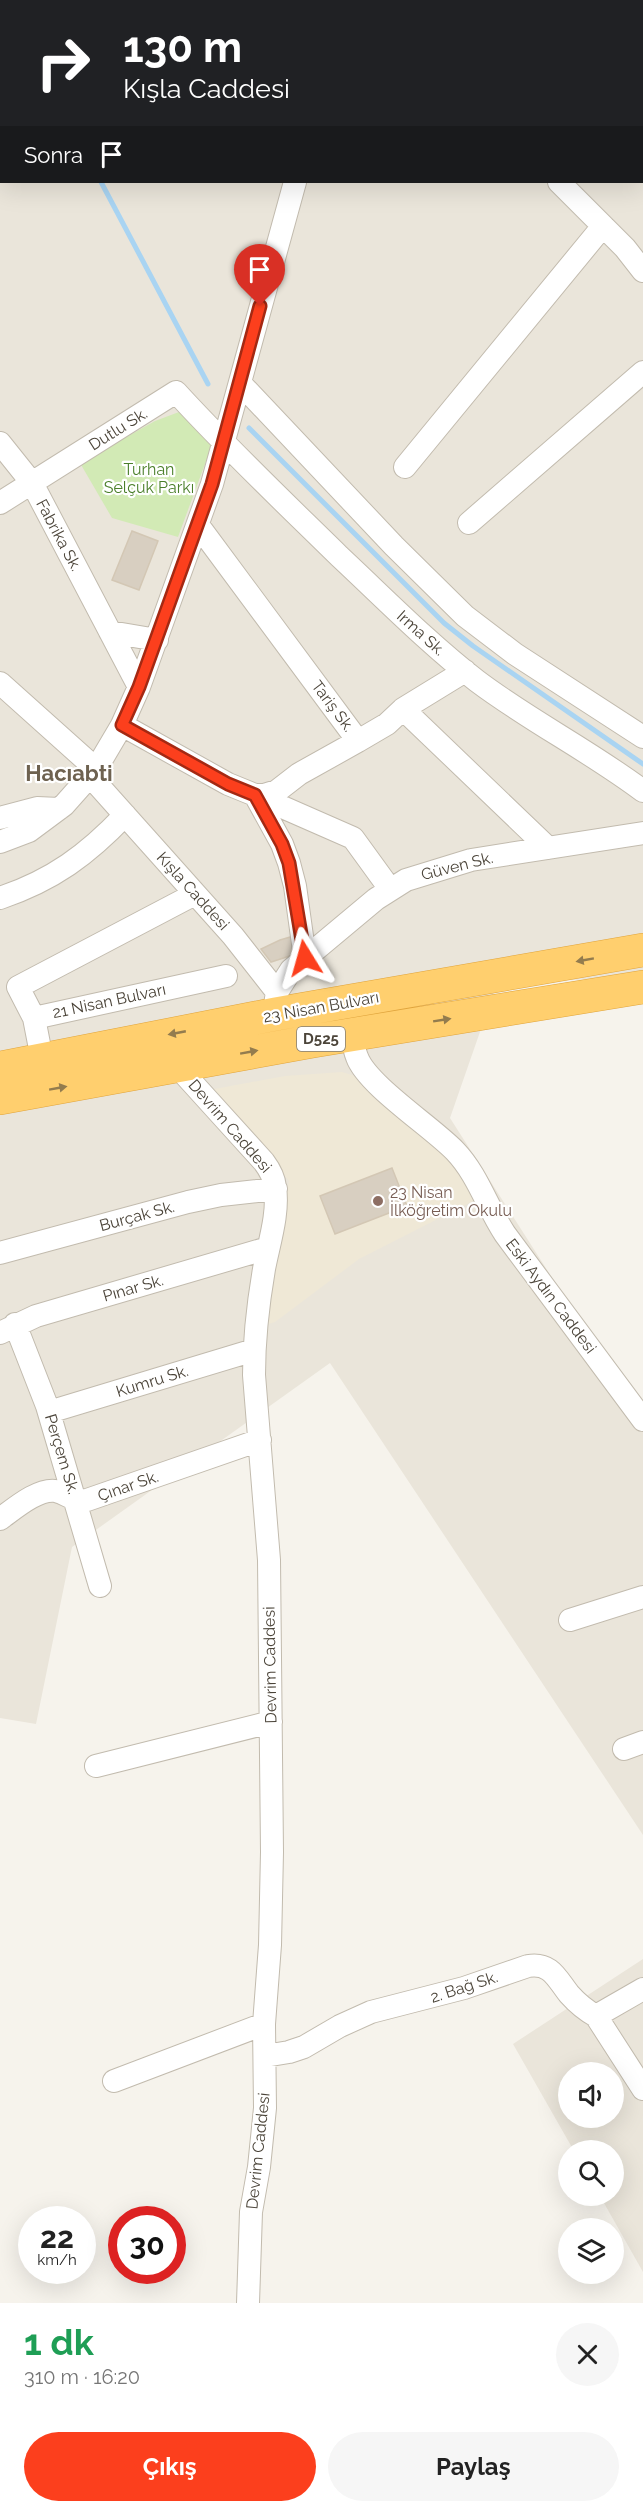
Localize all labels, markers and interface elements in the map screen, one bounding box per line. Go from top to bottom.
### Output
text: 130 m [123,23,242,72]
icon: right [24,24,102,102]
text: Kışla Caddesi [123,73,290,104]
icon: arrive [95,138,128,171]
text: Sonra [24,142,83,168]
pin [234,244,285,306]
icon: arrive [243,253,276,286]
street label: Dutlu Sk. [85,404,151,454]
park label: Turhan Selçuk Parkı [104,460,194,497]
street label: Fabrika Sk. [32,496,86,574]
street label: Irma Sk. [393,606,449,660]
street label: Tariş Sk. [308,677,358,735]
district label: Hacıabti [25,760,113,786]
street label: Kışla Caddesi [153,848,233,934]
street label: Güven Sk. [419,848,495,884]
position arrow [273,926,337,990]
one-way arrow [576,956,595,965]
street label: 21 Nisan Bulvarı [51,980,167,1022]
street label: 23 Nisan Bulvarı [262,987,380,1027]
one-way arrow [432,1015,451,1024]
road number: D525 [297,1027,345,1051]
one-way arrow [168,1029,187,1038]
one-way arrow [240,1047,259,1056]
street label: Devrim Caddesi [184,1076,276,1176]
one-way arrow [48,1083,67,1092]
place label: 23 Nisan İlköğretim Okulu [390,1183,512,1220]
marker: 23 Nisan İlköğretim Okulu [371,1194,385,1208]
street label: Burçak Sk. [97,1197,177,1235]
street label: Eski Aydın Caddesi [502,1235,600,1357]
street label: Pınar Sk. [101,1270,165,1306]
street label: Kumru Sk. [114,1361,190,1401]
street label: Perçem Sk. [41,1412,83,1496]
street label: Çınar Sk. [95,1467,161,1505]
street label: Devrim Caddesi [259,1606,281,1724]
street label: 2. Bağ Sk. [428,1967,500,2007]
map controls [558,2062,624,2284]
button: sound [558,2062,624,2128]
street label: Devrim Caddesi [242,2092,274,2210]
button: search [558,2140,624,2206]
speed limit sign: 30 [108,2206,186,2284]
button: layers [558,2218,624,2284]
text: 22 [40,2220,74,2255]
text: km/h [37,2251,77,2269]
text: 1 dk [24,2321,94,2363]
button: close [556,2323,619,2386]
text: 310 m · 16:20 [24,2365,140,2389]
button: Çıkış [24,2432,316,2501]
button: Paylaş [328,2432,619,2501]

